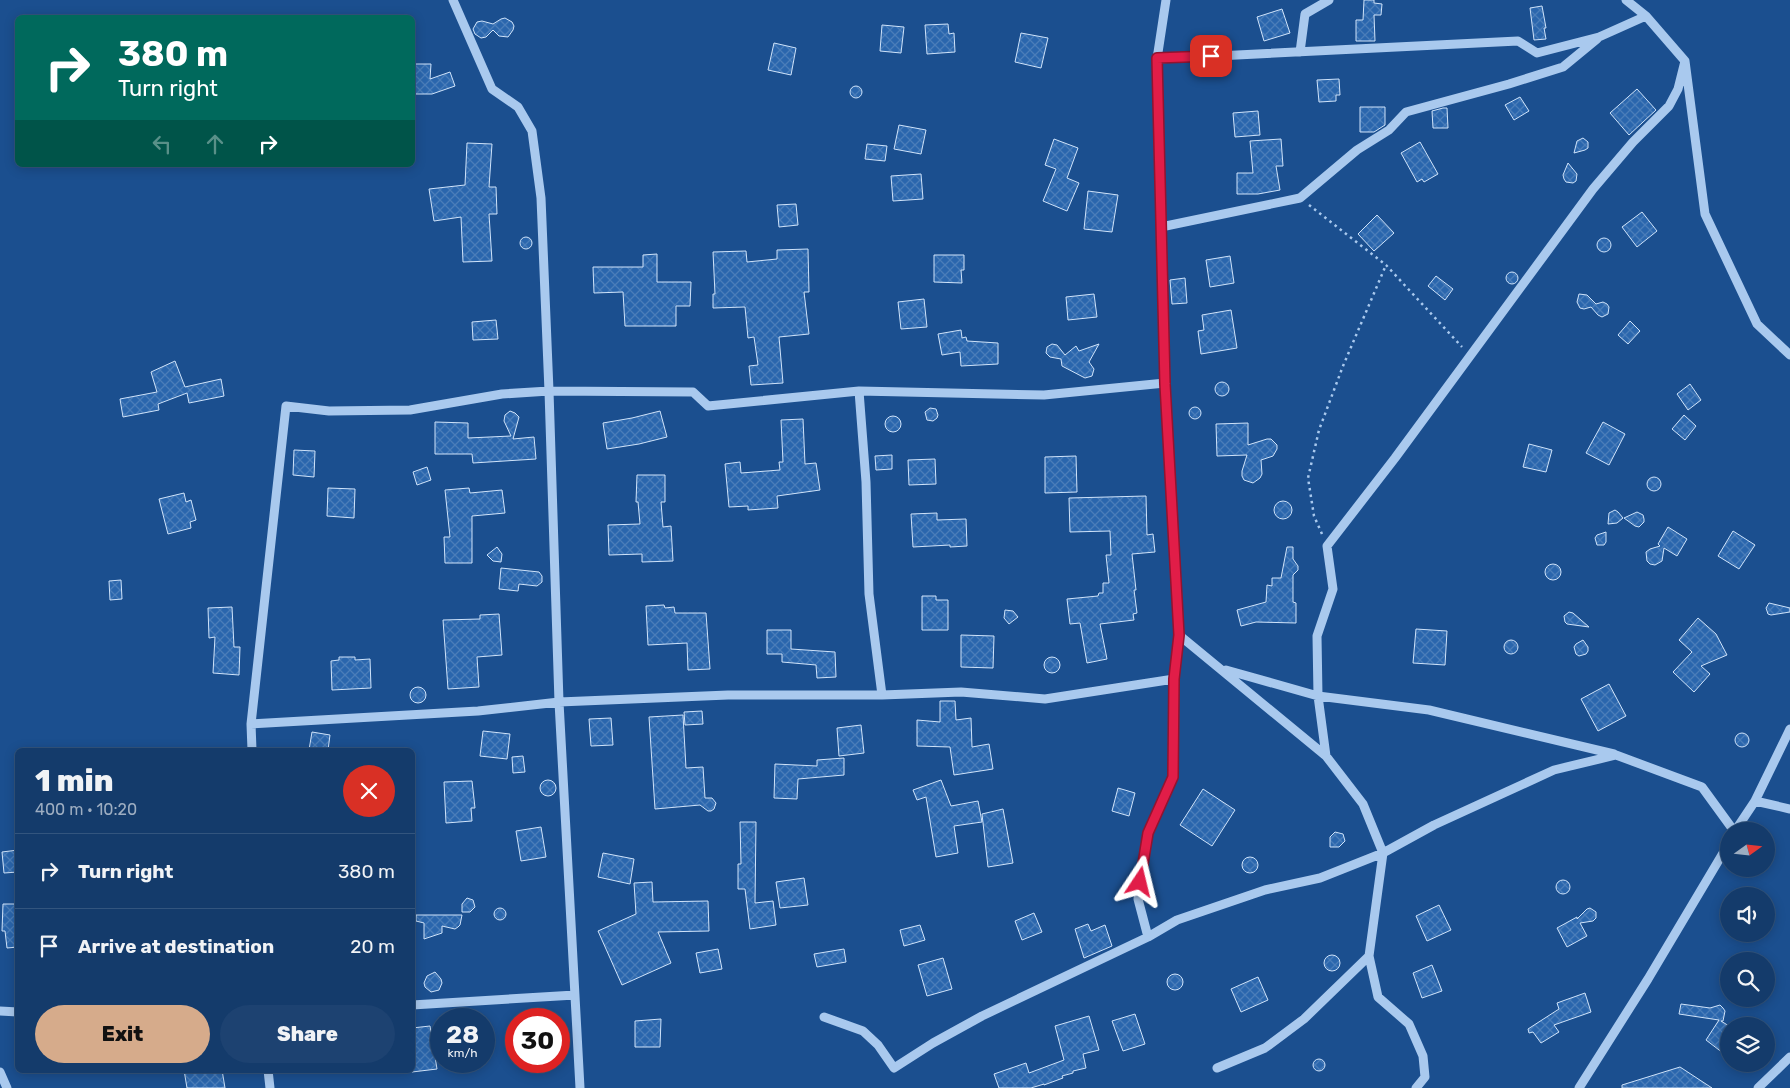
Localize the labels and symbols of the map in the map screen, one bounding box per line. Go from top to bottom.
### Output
pin [1190,35,1232,77]
north arrow [1720,822,1775,878]
position arrow [1113,855,1165,907]
speed limit sign: 30 [505,1008,570,1073]

